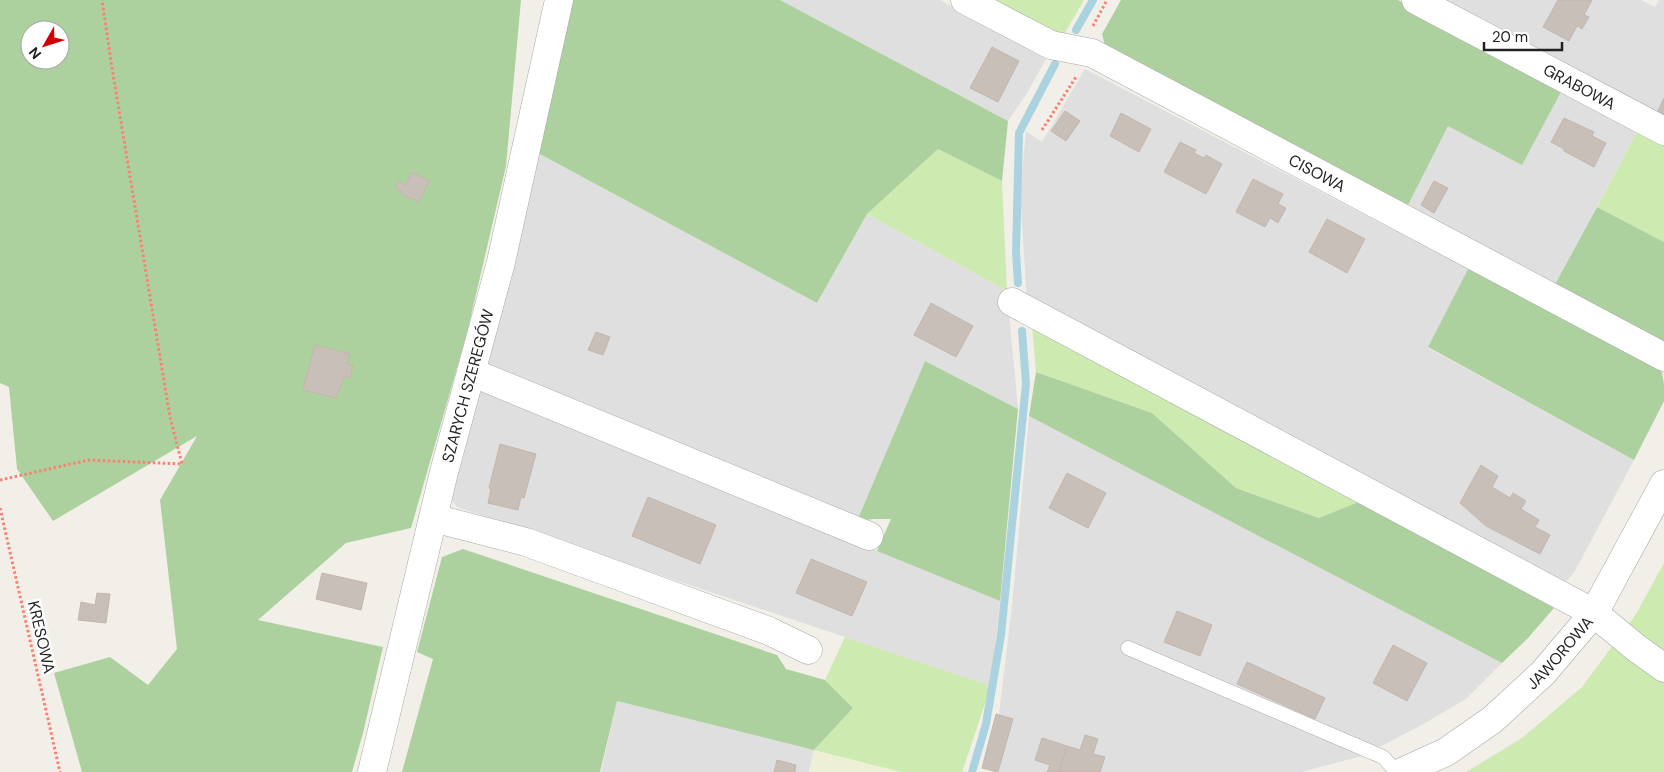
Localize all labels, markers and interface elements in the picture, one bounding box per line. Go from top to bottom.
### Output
north arrow [20,20,70,70]
scale bar [1484,20,1562,52]
text: 20 m [1492,27,1528,47]
text: N [25,44,45,63]
street label: GRABOWA [1540,59,1619,115]
street label: CISOWA [1285,149,1349,197]
street label: SZARYCH SZEREGÓW [437,306,499,465]
street label: KRESOWA [23,599,60,676]
street label: JAWOROWA [1522,612,1598,694]

